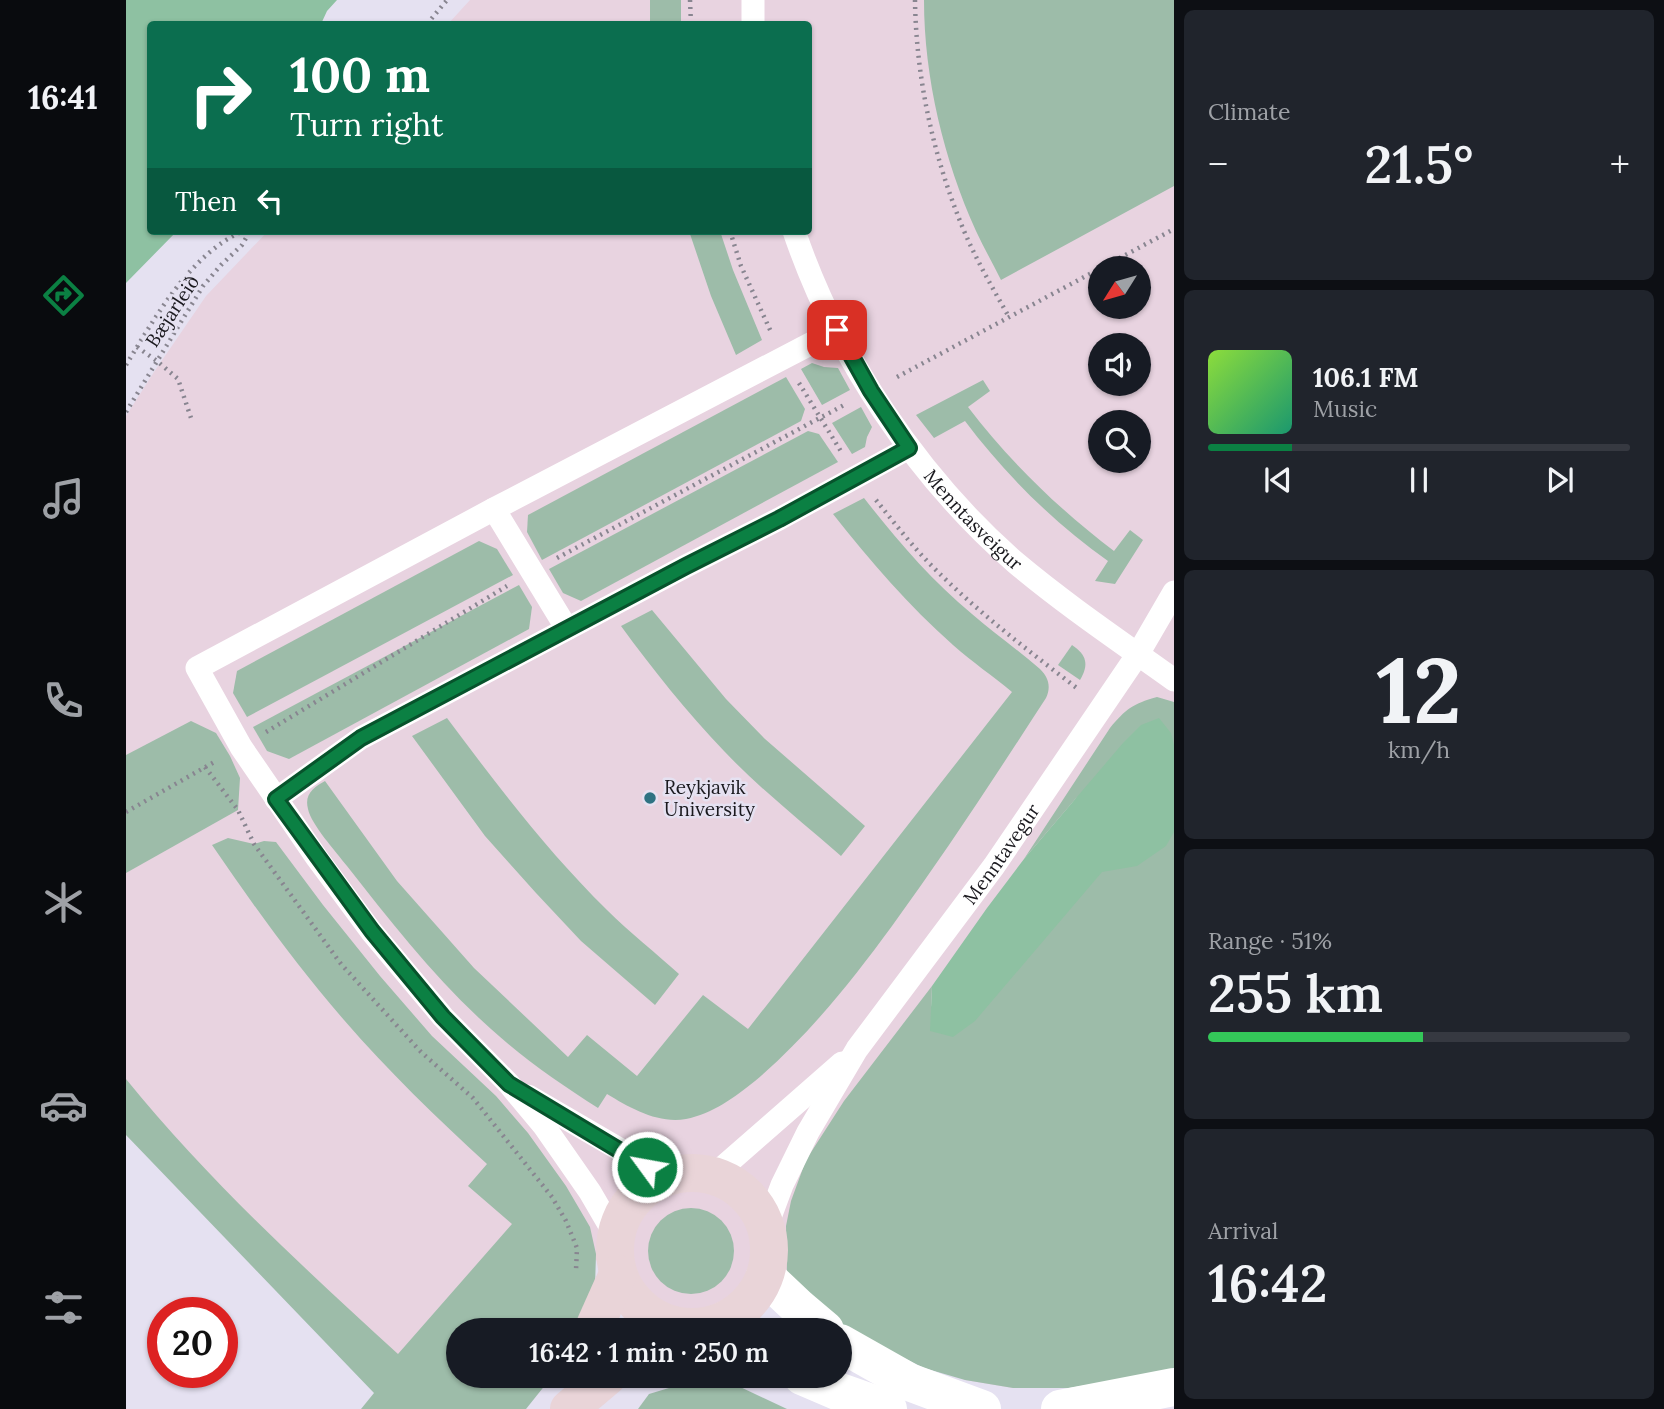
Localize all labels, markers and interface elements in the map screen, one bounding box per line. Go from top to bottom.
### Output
text: 100 m [290,43,430,105]
icon: right [175,49,266,140]
text: 16:41 [28,77,98,118]
text: Climate [1208,97,1290,126]
text: Turn right [290,104,443,145]
text: 21.5° [1365,131,1473,197]
text: − [1208,140,1228,188]
text: + [1610,140,1630,188]
icon: left [251,182,289,220]
text: Then [175,185,237,218]
north arrow [1088,256,1152,318]
map controls [1088,256,1151,473]
icon: directions [39,271,88,320]
street label: Bæjarleið [140,271,204,351]
pin [807,300,867,360]
icon: arrive [818,311,856,349]
button: sound [1088,333,1151,396]
text: 106.1 FM [1313,361,1419,394]
text: Music [1313,394,1377,423]
button: search [1088,410,1151,473]
icon: previous [1259,461,1297,499]
icon: pause [1400,461,1438,499]
icon: next [1541,461,1579,499]
street label: Menntasveigur [919,464,1028,576]
icon: music [39,474,88,523]
text: 12 [1376,631,1462,748]
icon: phone [39,676,88,725]
text: km/h [1388,735,1450,764]
place label: Reykjavik University [664,775,755,821]
marker: Reykjavik University [642,790,658,806]
street label: Menntavegur [958,798,1045,909]
icon: climate [39,878,88,927]
text: Range · 51% [1208,926,1332,955]
text: 255 km [1208,960,1383,1026]
icon: car [39,1081,88,1130]
position arrow [610,1130,684,1204]
text: Arrival [1208,1216,1278,1245]
text: 16:42 [1208,1250,1327,1316]
icon: filters [39,1283,88,1332]
speed limit sign: 20 [147,1297,238,1388]
text: 16:42 · 1 min · 250 m [529,1336,769,1369]

